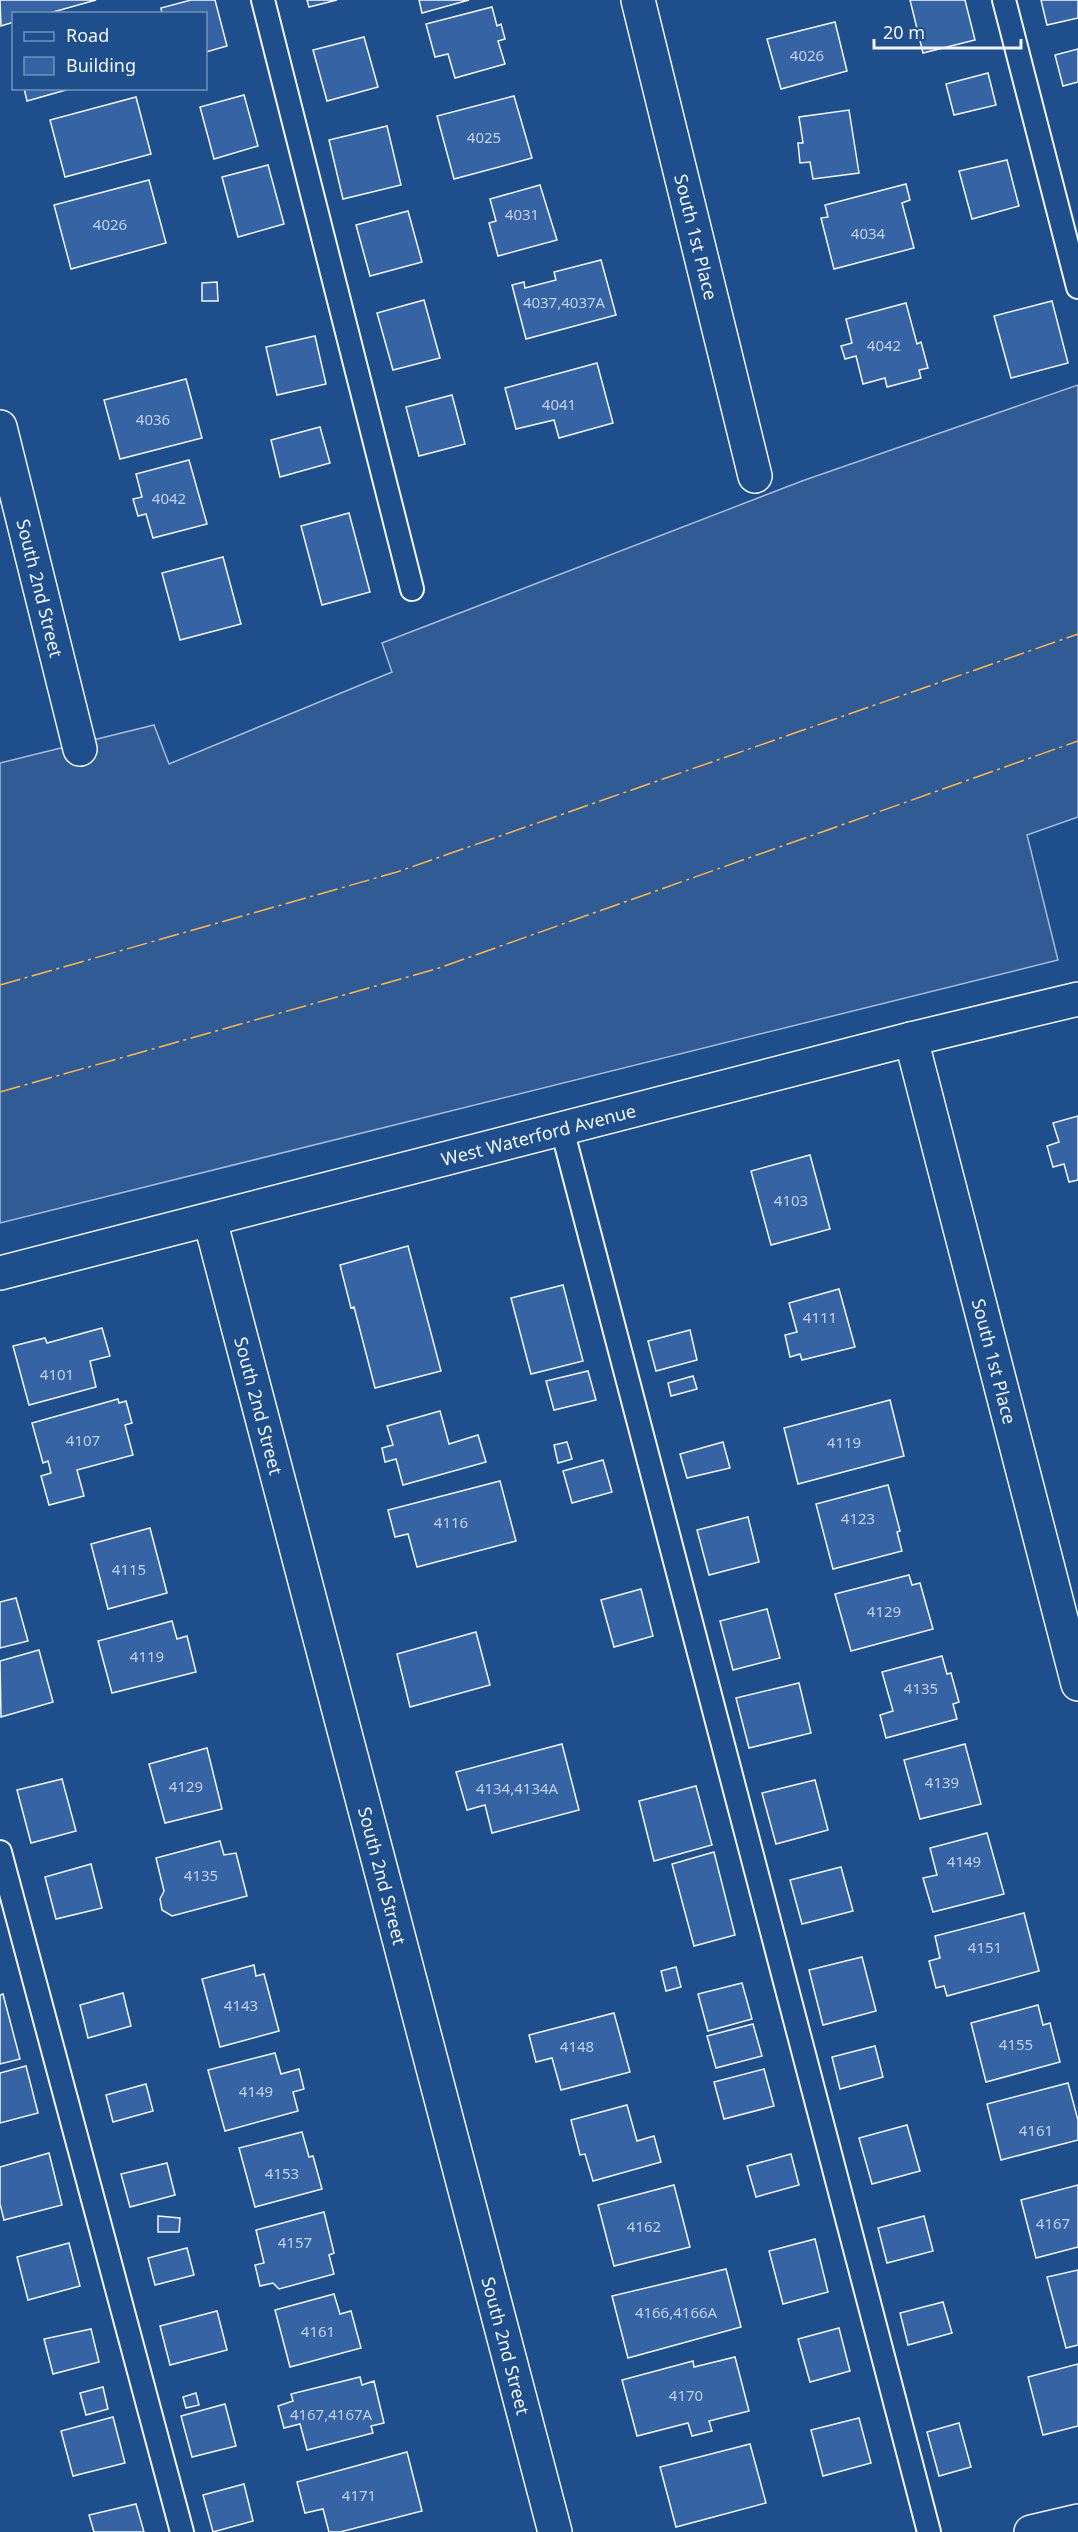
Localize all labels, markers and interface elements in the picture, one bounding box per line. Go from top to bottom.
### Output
legend [12,12,207,90]
scale bar [874,12,1021,50]
text: 20 m [883,20,925,44]
text: Road [66,23,109,47]
house number: 4026 [790,45,824,65]
text: Building [66,53,136,77]
house number: 4025 [467,127,501,147]
street label: South 1st Place [669,172,723,302]
house number: 4031 [505,204,539,224]
house number: 4026 [93,214,127,234]
house number: 4034 [851,223,886,243]
house number: 4037,4037A [523,292,606,312]
house number: 4042 [867,335,901,355]
house number: 4041 [542,394,576,414]
house number: 4036 [136,409,170,429]
house number: 4042 [152,488,186,508]
street label: South 2nd Street [11,516,69,660]
street label: West Waterford Avenue [439,1098,638,1171]
house number: 4103 [774,1190,808,1210]
street label: South 1st Place [967,1296,1022,1427]
house number: 4111 [803,1307,837,1327]
street label: South 2nd Street [229,1334,289,1478]
house number: 4101 [40,1364,74,1384]
house number: 4107 [66,1430,100,1450]
house number: 4119 [827,1432,861,1452]
house number: 4123 [841,1508,875,1528]
house number: 4116 [434,1512,468,1532]
house number: 4115 [112,1559,146,1579]
house number: 4129 [867,1601,901,1621]
house number: 4119 [130,1646,164,1666]
house number: 4135 [904,1678,938,1698]
house number: 4139 [925,1772,959,1792]
house number: 4129 [169,1776,203,1796]
house number: 4134,4134A [476,1778,559,1798]
street label: South 2nd Street [353,1804,412,1948]
house number: 4149 [947,1851,981,1871]
house number: 4135 [184,1865,218,1885]
house number: 4151 [968,1937,1002,1957]
house number: 4143 [224,1995,258,2015]
house number: 4155 [999,2034,1033,2054]
house number: 4148 [560,2036,594,2056]
house number: 4149 [239,2081,273,2101]
house number: 4161 [1019,2120,1053,2140]
house number: 4153 [265,2163,299,2183]
house number: 4167 [1036,2213,1070,2233]
house number: 4162 [627,2216,661,2236]
house number: 4157 [278,2232,312,2252]
street label: South 2nd Street [476,2274,536,2418]
house number: 4166,4166A [635,2302,718,2322]
house number: 4161 [301,2321,335,2341]
house number: 4170 [669,2385,703,2405]
house number: 4167,4167A [290,2404,373,2424]
house number: 4171 [342,2485,376,2505]

